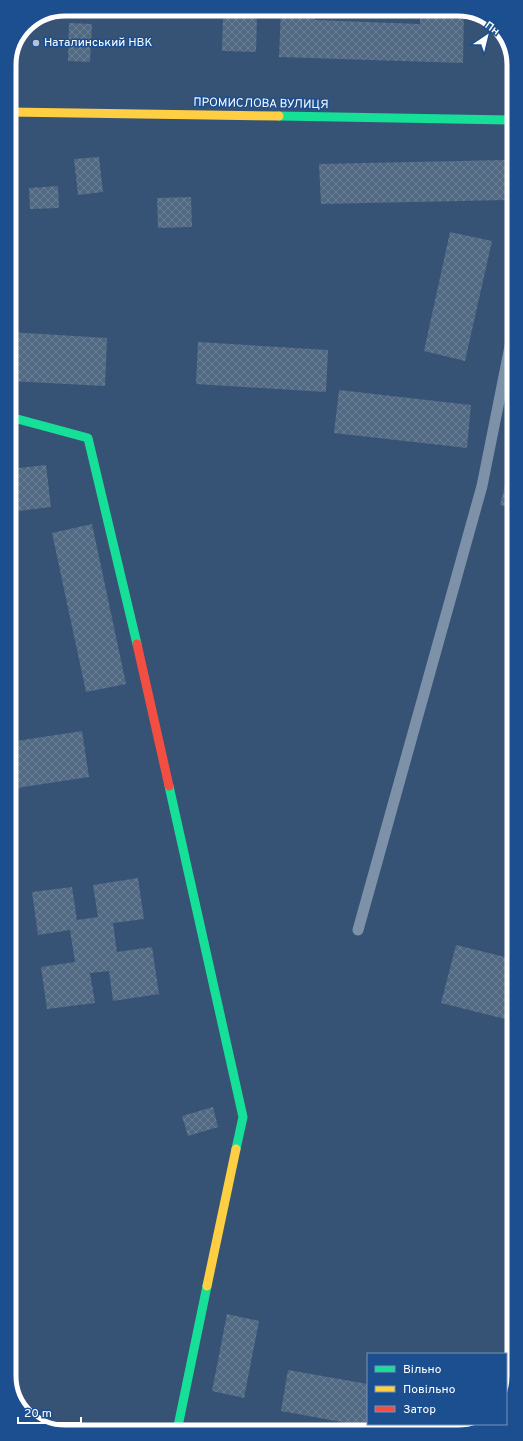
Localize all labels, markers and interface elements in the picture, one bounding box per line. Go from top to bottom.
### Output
north arrow [467,16,507,56]
text: Пн [482,19,502,39]
place label: Наталинський НВК [44,35,152,51]
marker: Наталинський НВК [31,38,41,48]
street label: ПРОМИСЛОВА ВУЛИЦЯ [193,95,329,113]
legend [367,1353,507,1425]
text: Вільно [403,1362,442,1378]
text: Повільно [403,1382,456,1398]
scale bar [18,1399,81,1425]
text: Затор [403,1402,436,1418]
text: 20 m [24,1406,52,1422]

